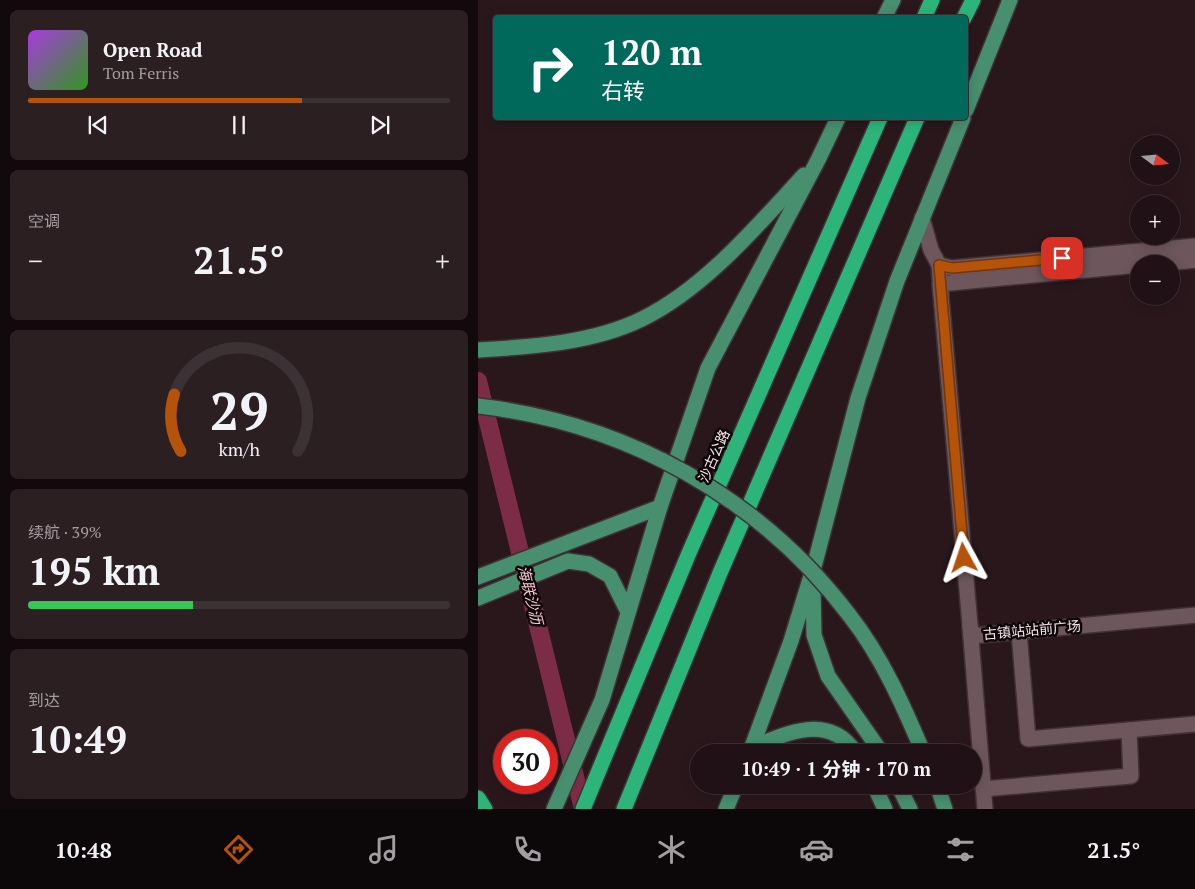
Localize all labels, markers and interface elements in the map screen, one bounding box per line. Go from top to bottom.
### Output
text: 120 m [601,29,702,75]
icon: right [518,35,583,100]
text: Open Road [103,37,203,62]
text: Tom Ferris [103,62,179,84]
text: 右转 [601,76,645,105]
icon: previous [84,111,112,139]
icon: pause [225,111,253,139]
icon: next [366,111,394,139]
north arrow [1130,135,1180,185]
map controls [1130,135,1180,305]
button: + [1130,195,1180,245]
text: 空调 [28,210,60,232]
text: 21.5° [193,235,285,285]
pin [1041,237,1083,279]
text: − [28,242,43,279]
text: + [435,242,450,279]
icon: arrive [1048,244,1076,272]
button: − [1130,255,1180,305]
text: 29 [210,376,268,445]
street label: 沙古公路 [693,426,734,485]
text: km/h [218,437,260,461]
text: 续航 · 39% [28,521,102,543]
position arrow [937,531,989,583]
text: 195 km [28,546,160,596]
water label: 海联沙沥 [514,563,549,629]
street label: 古镇站站前广场 [982,616,1082,643]
text: 到达 [28,689,60,711]
text: 10:49 [28,714,127,764]
speed limit sign: 30 [493,729,558,794]
text: 10:49 · 1 分钟 · 170 m [741,756,931,781]
icon: directions [221,832,256,867]
icon: music [366,832,401,867]
icon: phone [510,832,545,867]
icon: climate [654,832,689,867]
icon: car [799,832,834,867]
icon: filters [943,832,978,867]
text: 10:48 [55,835,112,864]
text: 21.5° [1087,835,1140,864]

